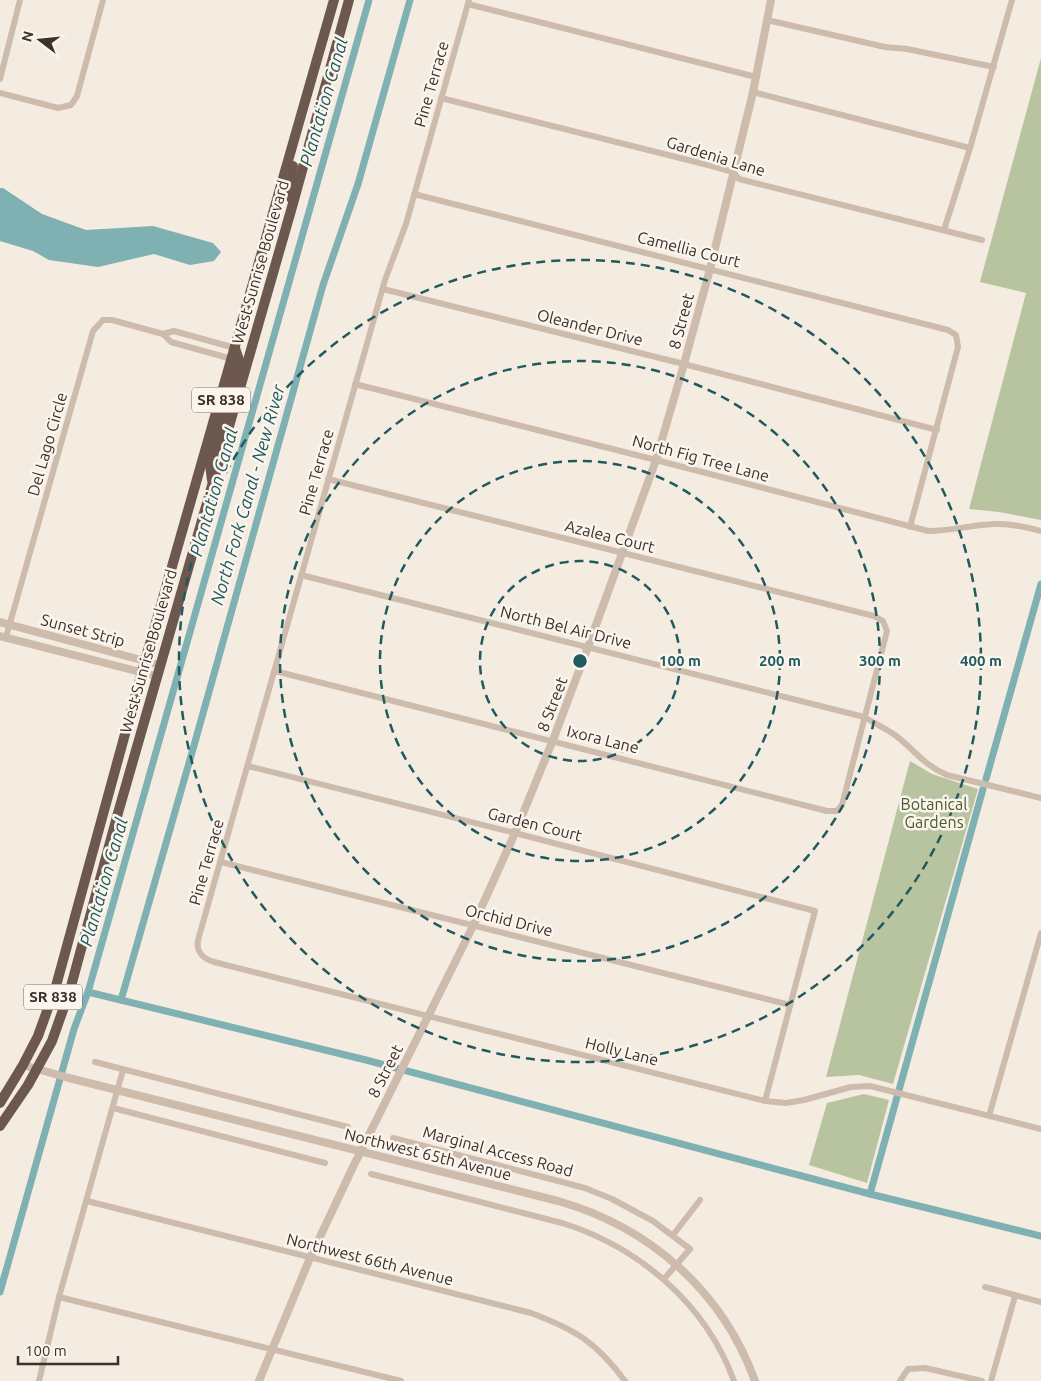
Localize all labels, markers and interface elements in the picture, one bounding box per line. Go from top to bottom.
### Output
north arrow [15,15,65,65]
text: N [18,29,37,44]
water label: Plantation Canal [295,35,351,168]
street label: Pine Terrace [410,39,452,129]
street label: Gardenia Lane [664,132,768,180]
street label: West Sunrise Boulevard [228,178,292,346]
street label: Camellia Court [636,228,743,271]
street label: 8 Street [665,290,697,351]
street label: Oleander Drive [535,305,645,349]
water label: North Fork Canal - New River [206,381,288,607]
road number: SR 838 [192,388,250,412]
street label: Del Lago Circle [24,390,70,498]
water label: Plantation Canal [185,425,241,558]
street label: Pine Terrace [295,427,337,517]
street label: North Fig Tree Lane [630,431,772,485]
street label: Azalea Court [563,516,657,556]
street label: West Sunrise Boulevard [116,567,180,735]
street label: North Bel Air Drive [499,602,633,652]
street label: Sunset Strip [39,610,127,650]
centre of rings [571,652,589,670]
text: 100 m [659,652,701,669]
text: 200 m [759,652,801,669]
text: 300 m [859,652,901,669]
text: 400 m [960,652,1002,669]
street label: 8 Street [533,673,571,734]
street label: Ixora Lane [565,721,641,757]
park label: Botanical Gardens [901,795,967,831]
street label: Garden Court [486,804,585,845]
water label: Plantation Canal [75,815,131,948]
street label: Pine Terrace [185,817,227,907]
street label: Orchid Drive [463,900,555,940]
road number: SR 838 [24,984,82,1010]
street label: Holly Lane [584,1033,660,1069]
street label: 8 Street [364,1041,406,1101]
street label: Marginal Access Road [421,1122,575,1180]
street label: Northwest 65th Avenue [343,1125,513,1183]
street label: Northwest 66th Avenue [285,1230,455,1288]
scale bar [18,1334,118,1366]
text: 100 m [25,1342,67,1359]

